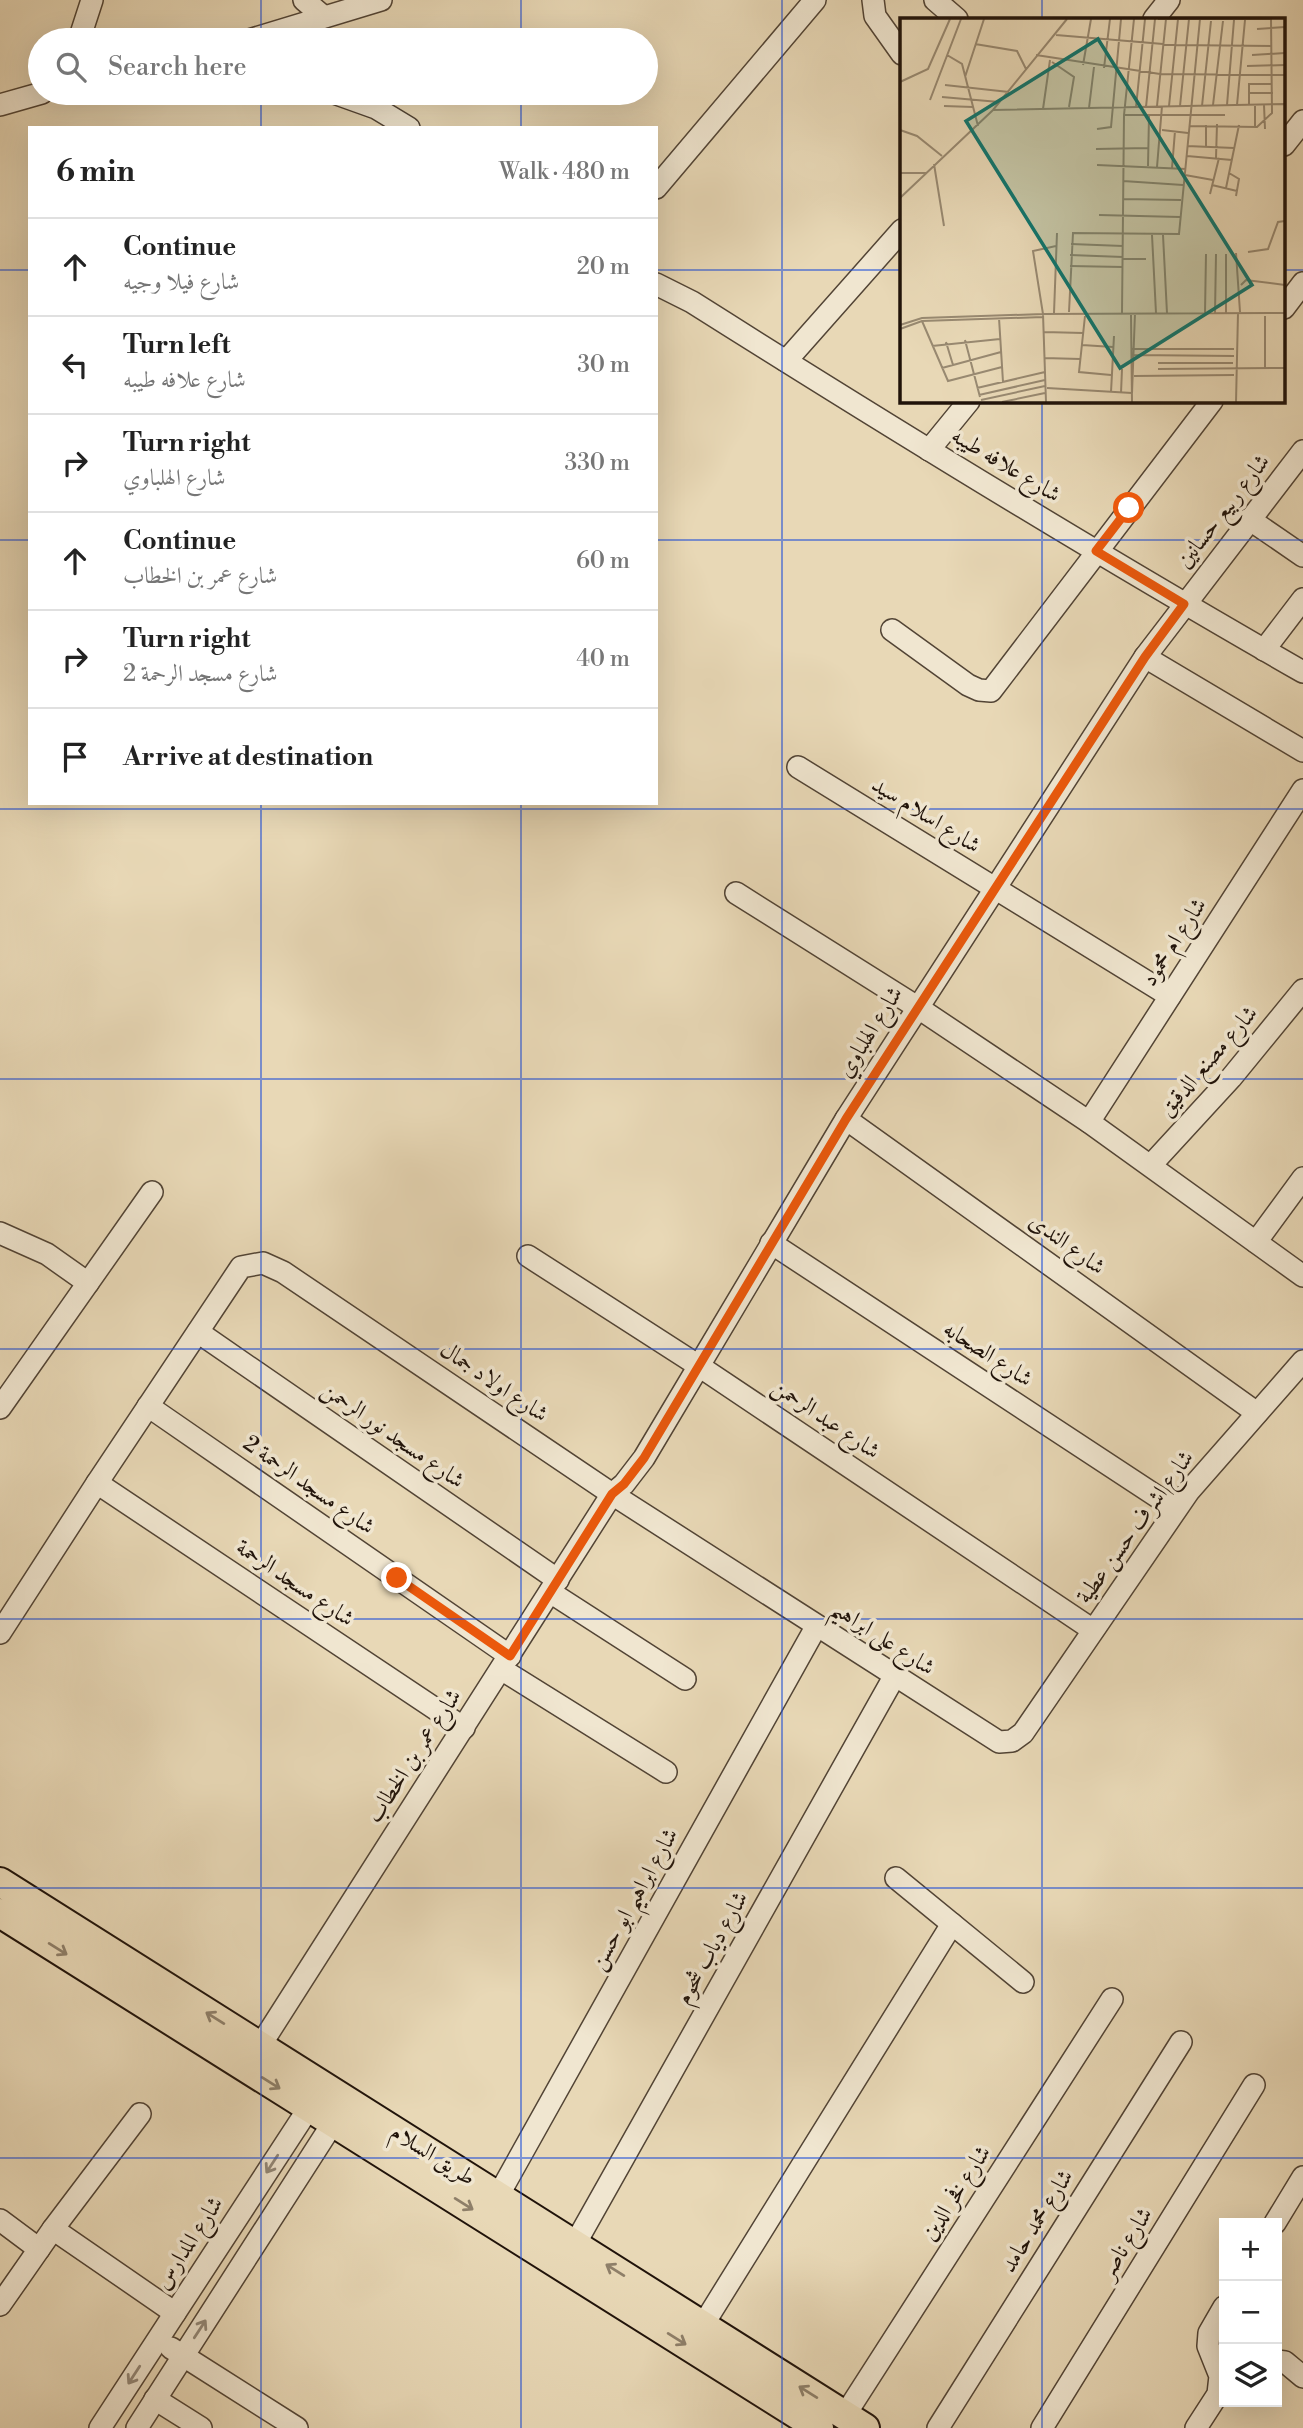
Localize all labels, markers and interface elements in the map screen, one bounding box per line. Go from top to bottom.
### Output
inset map [900,18,1286,402]
search box [28,28,658,105]
icon: search [52,48,90,86]
text: Search here [108,51,247,83]
text: 6 min [56,153,135,191]
text: Walk · 480 m [499,158,630,186]
text: Continue [123,231,236,263]
icon: ahead [56,248,94,286]
text: 20 m [577,253,630,281]
text: شارع فيلا وجيه [123,268,239,296]
text: Turn left [123,329,231,361]
icon: left [56,346,94,384]
text: 30 m [577,351,630,379]
text: شارع علافه طيبه [123,366,246,394]
street label: شارع علافه طيبه [944,421,1066,513]
text: Turn right [123,427,251,459]
icon: right [56,444,94,482]
text: 330 m [564,449,630,477]
street label: شارع ربيع حسانين [1170,449,1281,577]
text: شارع الهلباوي [123,464,226,492]
route start [1113,492,1144,523]
text: Continue [123,525,236,557]
icon: ahead [56,542,94,580]
text: 60 m [576,547,630,575]
text: شارع عمر بن الخطاب [123,562,277,590]
text: Turn right [123,623,251,655]
icon: right [56,640,94,678]
text: 40 m [576,645,630,673]
text: شارع مسجد الرحمة 2 [123,660,278,688]
icon: arrive [56,738,94,776]
text: Arrive at destination [123,741,373,773]
street label: شارع اسلام سيد [864,770,986,864]
street label: شارع ام محمود [1135,892,1217,994]
street label: شارع الهلباوي [831,981,913,1086]
street label: شارع مصنع الدقيق [1152,1000,1268,1126]
street label: شارع الندى [1020,1207,1111,1285]
street label: شارع الصحابه [935,1315,1038,1397]
street label: شارع اولاد جمال [432,1336,553,1433]
street label: شارع عبد الرحمن [764,1373,885,1470]
street label: شارع مسجد نور الرحمن [313,1375,470,1499]
street label: شارع مسجد الرحمة 2 [235,1429,380,1545]
street label: شارع اشرف حسن عطية [1070,1445,1204,1612]
street label: شارع مسجد الرحمة [228,1533,360,1637]
route end [381,1562,412,1593]
street label: شارع على ابراهيم [822,1594,940,1689]
street label: شارع عمر بن الخطاب [360,1684,472,1831]
street label: شارع ابراهيم ابو حسن [583,1823,692,1979]
street label: شارع دياب شحوم [669,1887,759,2012]
one-way arrow [47,1943,67,1957]
one-way arrow [206,2011,226,2025]
one-way arrow [261,2076,280,2091]
street label: طريق السلام [383,2118,481,2196]
street label: شارع فخر الدين [915,2140,1001,2249]
one-way arrow [265,2154,279,2173]
street label: شارع محمد حامد [994,2164,1084,2280]
street label: شارع المدارس [148,2191,234,2298]
one-way arrow [453,2198,473,2212]
street label: شارع ناصر [1092,2202,1163,2288]
map controls [1219,2218,1282,2407]
button: + [1219,2218,1282,2281]
one-way arrow [606,2262,626,2276]
button: − [1219,2281,1282,2344]
one-way arrow [193,2320,207,2340]
one-way arrow [667,2331,686,2346]
button: layers [1219,2344,1282,2407]
one-way arrow [127,2365,142,2384]
one-way arrow [798,2384,818,2398]

